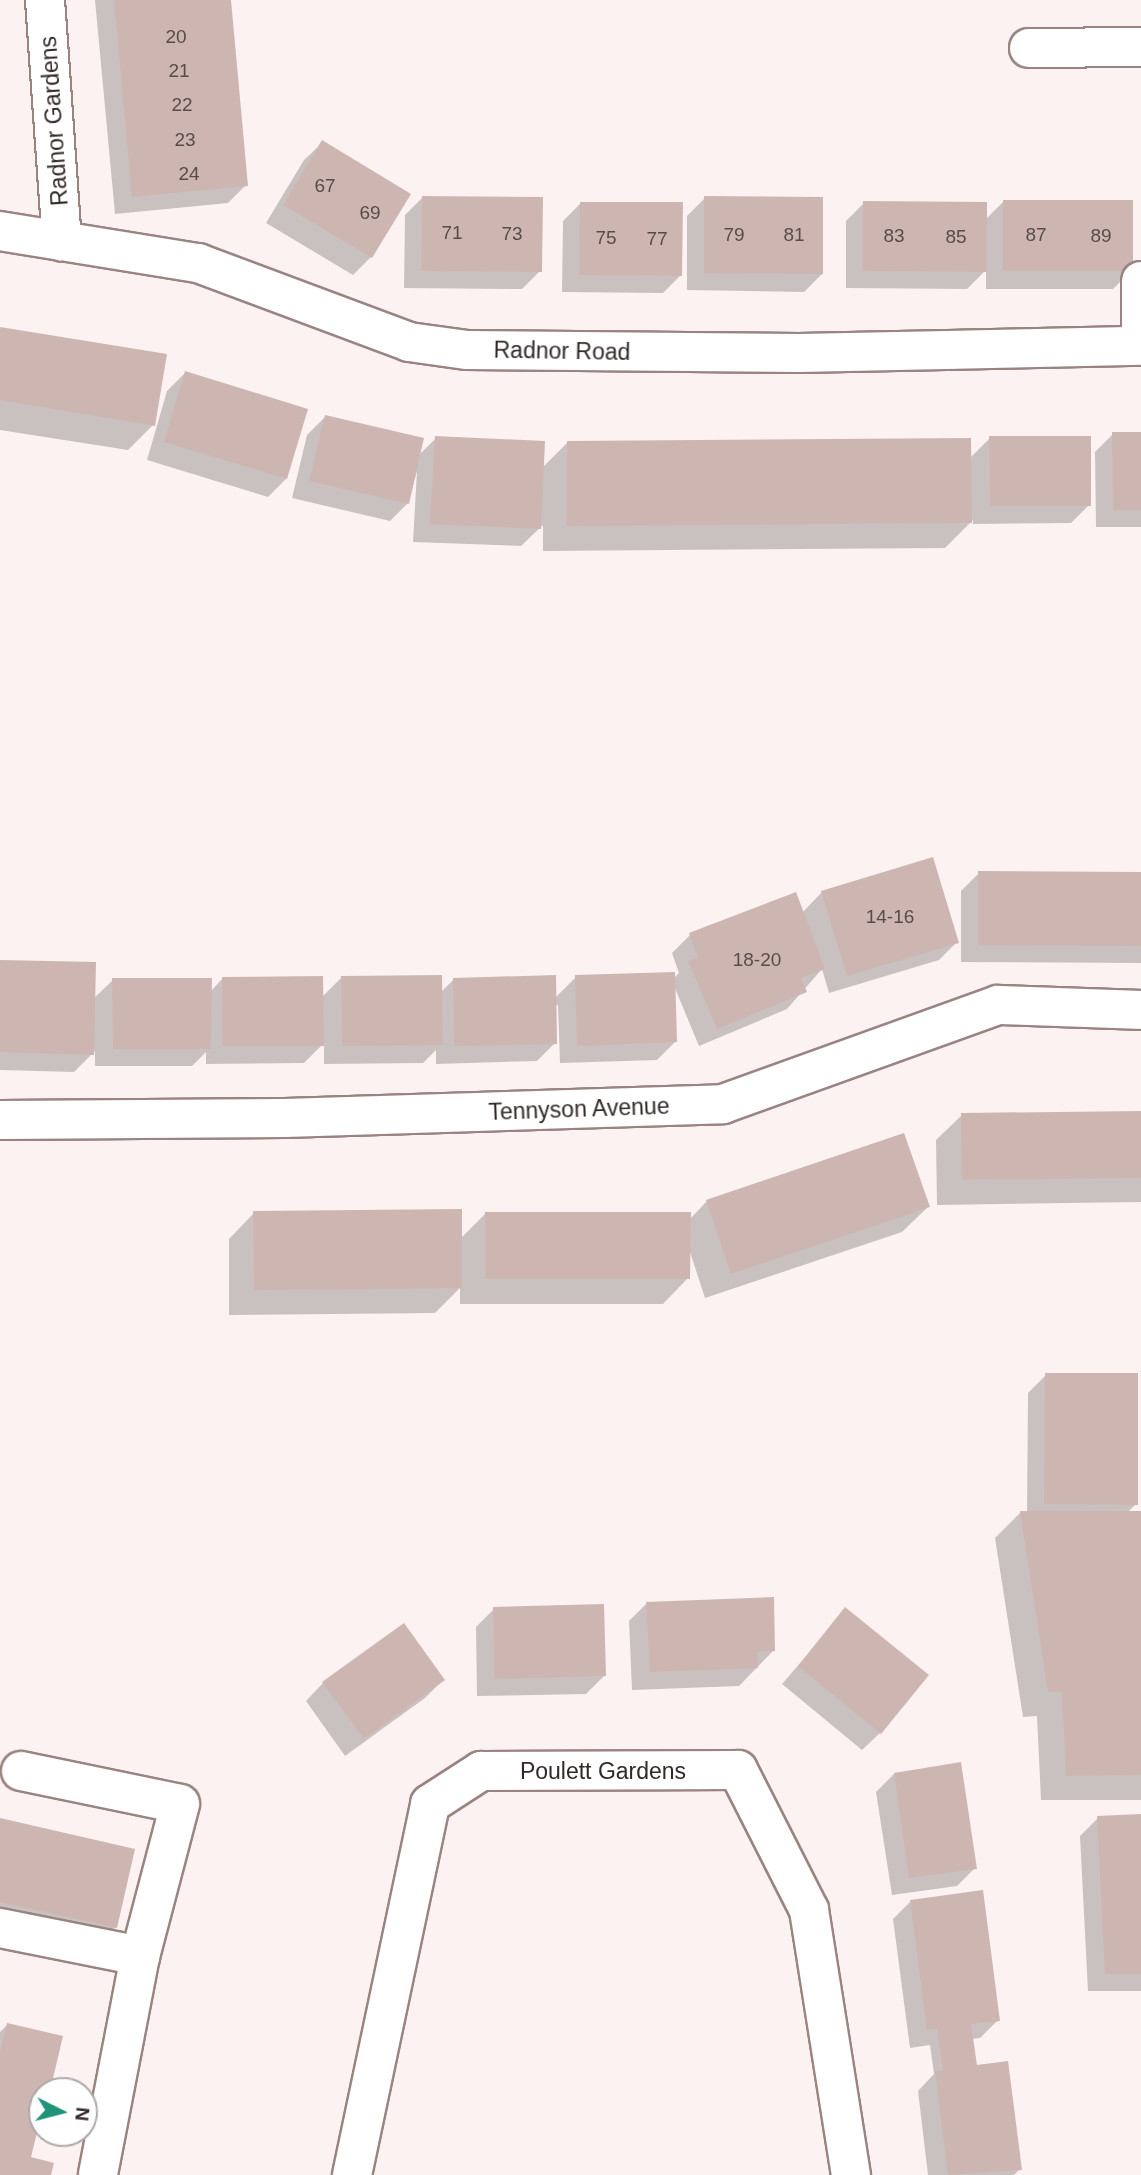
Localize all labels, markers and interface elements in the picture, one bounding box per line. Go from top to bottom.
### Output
house number: 20 [165,26,187,48]
street label: Radnor Gardens [34,35,74,207]
house number: 21 [168,60,190,82]
house number: 22 [171,94,193,116]
house number: 23 [174,129,196,151]
house number: 24 [178,163,200,185]
house number: 67 [314,175,336,197]
house number: 69 [359,202,381,224]
house number: 71 [441,222,463,244]
house number: 73 [501,223,523,245]
house number: 79 [723,224,745,246]
house number: 81 [783,224,805,246]
house number: 87 [1025,224,1047,246]
house number: 83 [883,225,905,247]
house number: 89 [1090,225,1112,247]
house number: 85 [945,226,967,248]
house number: 75 [595,227,617,249]
house number: 77 [646,228,668,250]
street label: Radnor Road [493,336,631,366]
house number: 14-16 [866,906,914,928]
house number: 18-20 [733,949,781,971]
street label: Tennyson Avenue [487,1092,671,1126]
street label: Poulett Gardens [520,1757,686,1785]
north arrow [28,2077,98,2147]
text: N [71,2106,94,2122]

